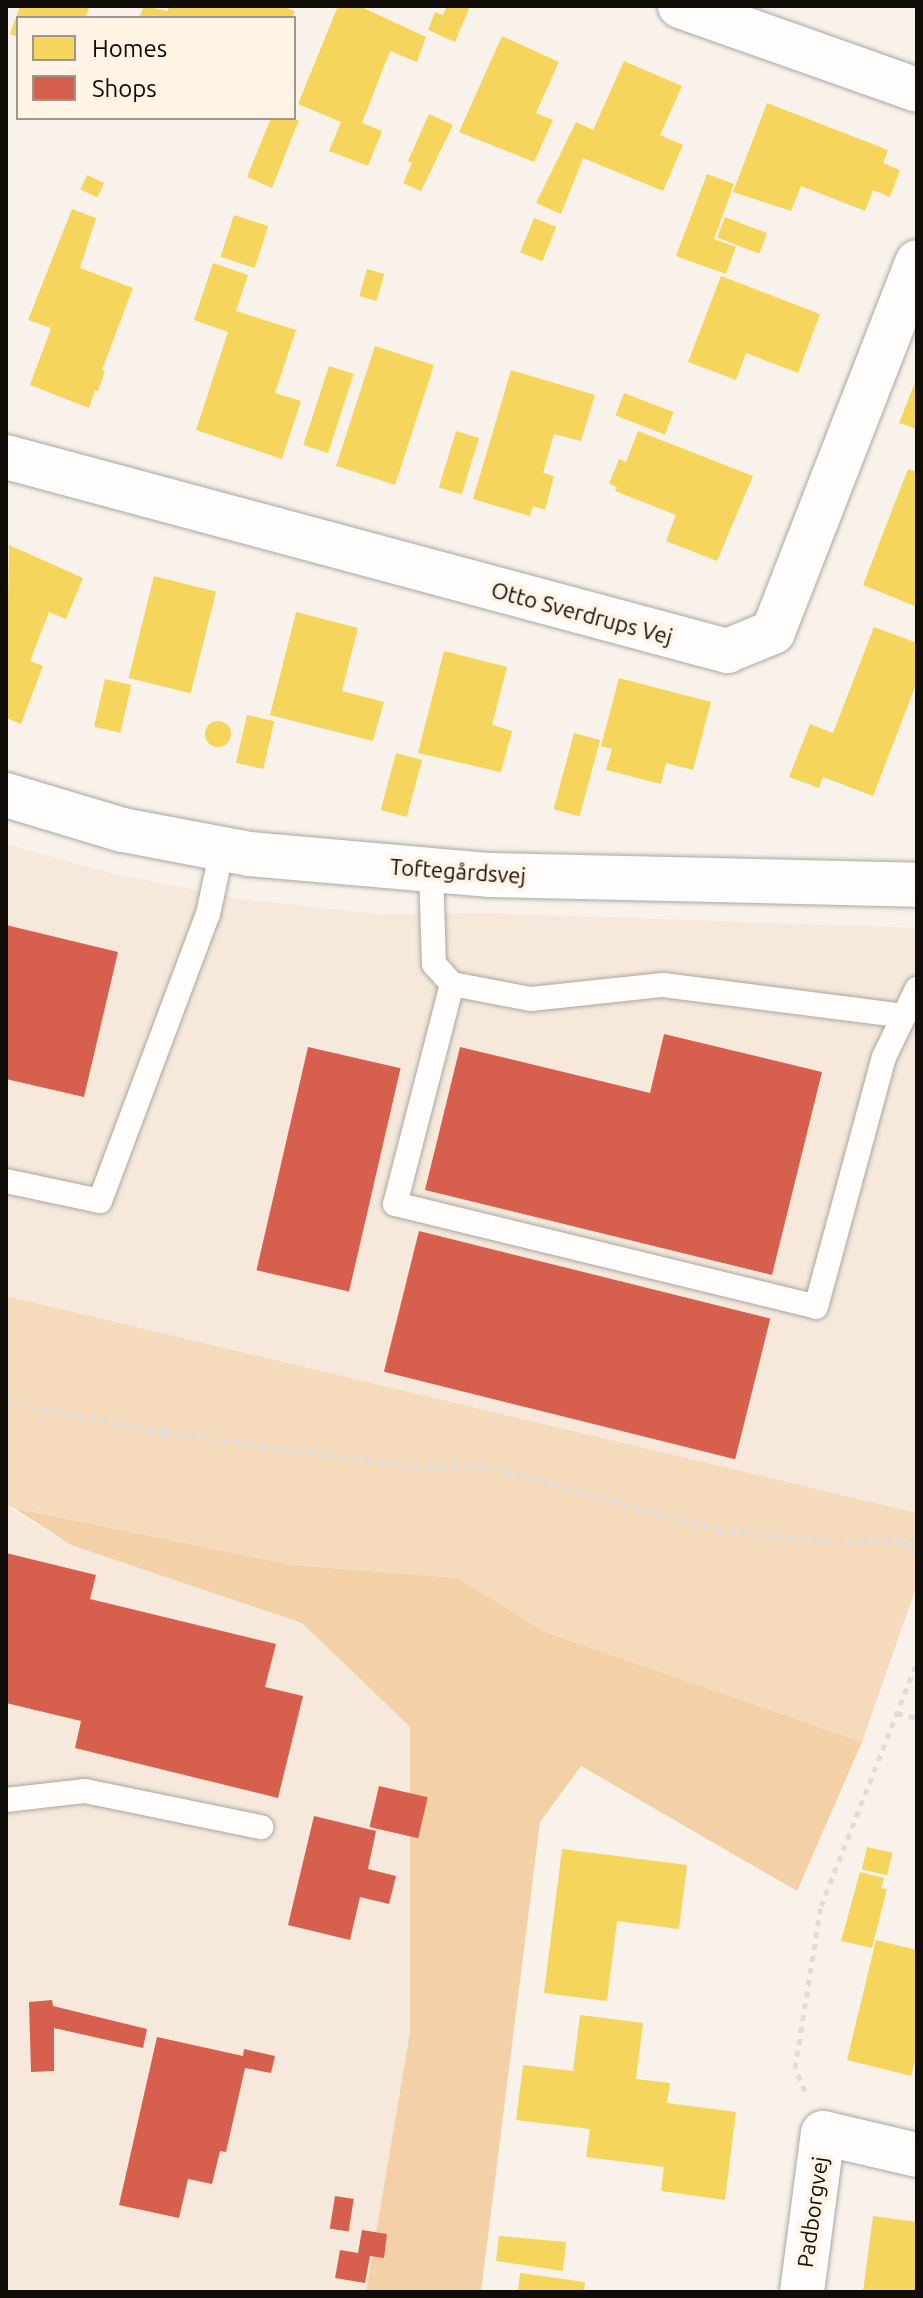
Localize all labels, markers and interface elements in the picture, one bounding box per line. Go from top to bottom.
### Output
legend [16,16,296,120]
text: Homes [92,35,167,62]
text: Shops [92,75,157,102]
street label: Otto Sverdrups Vej [488,576,676,650]
street label: Toftegårdsvej [389,853,527,889]
street label: Padborgvej [791,2155,833,2269]

